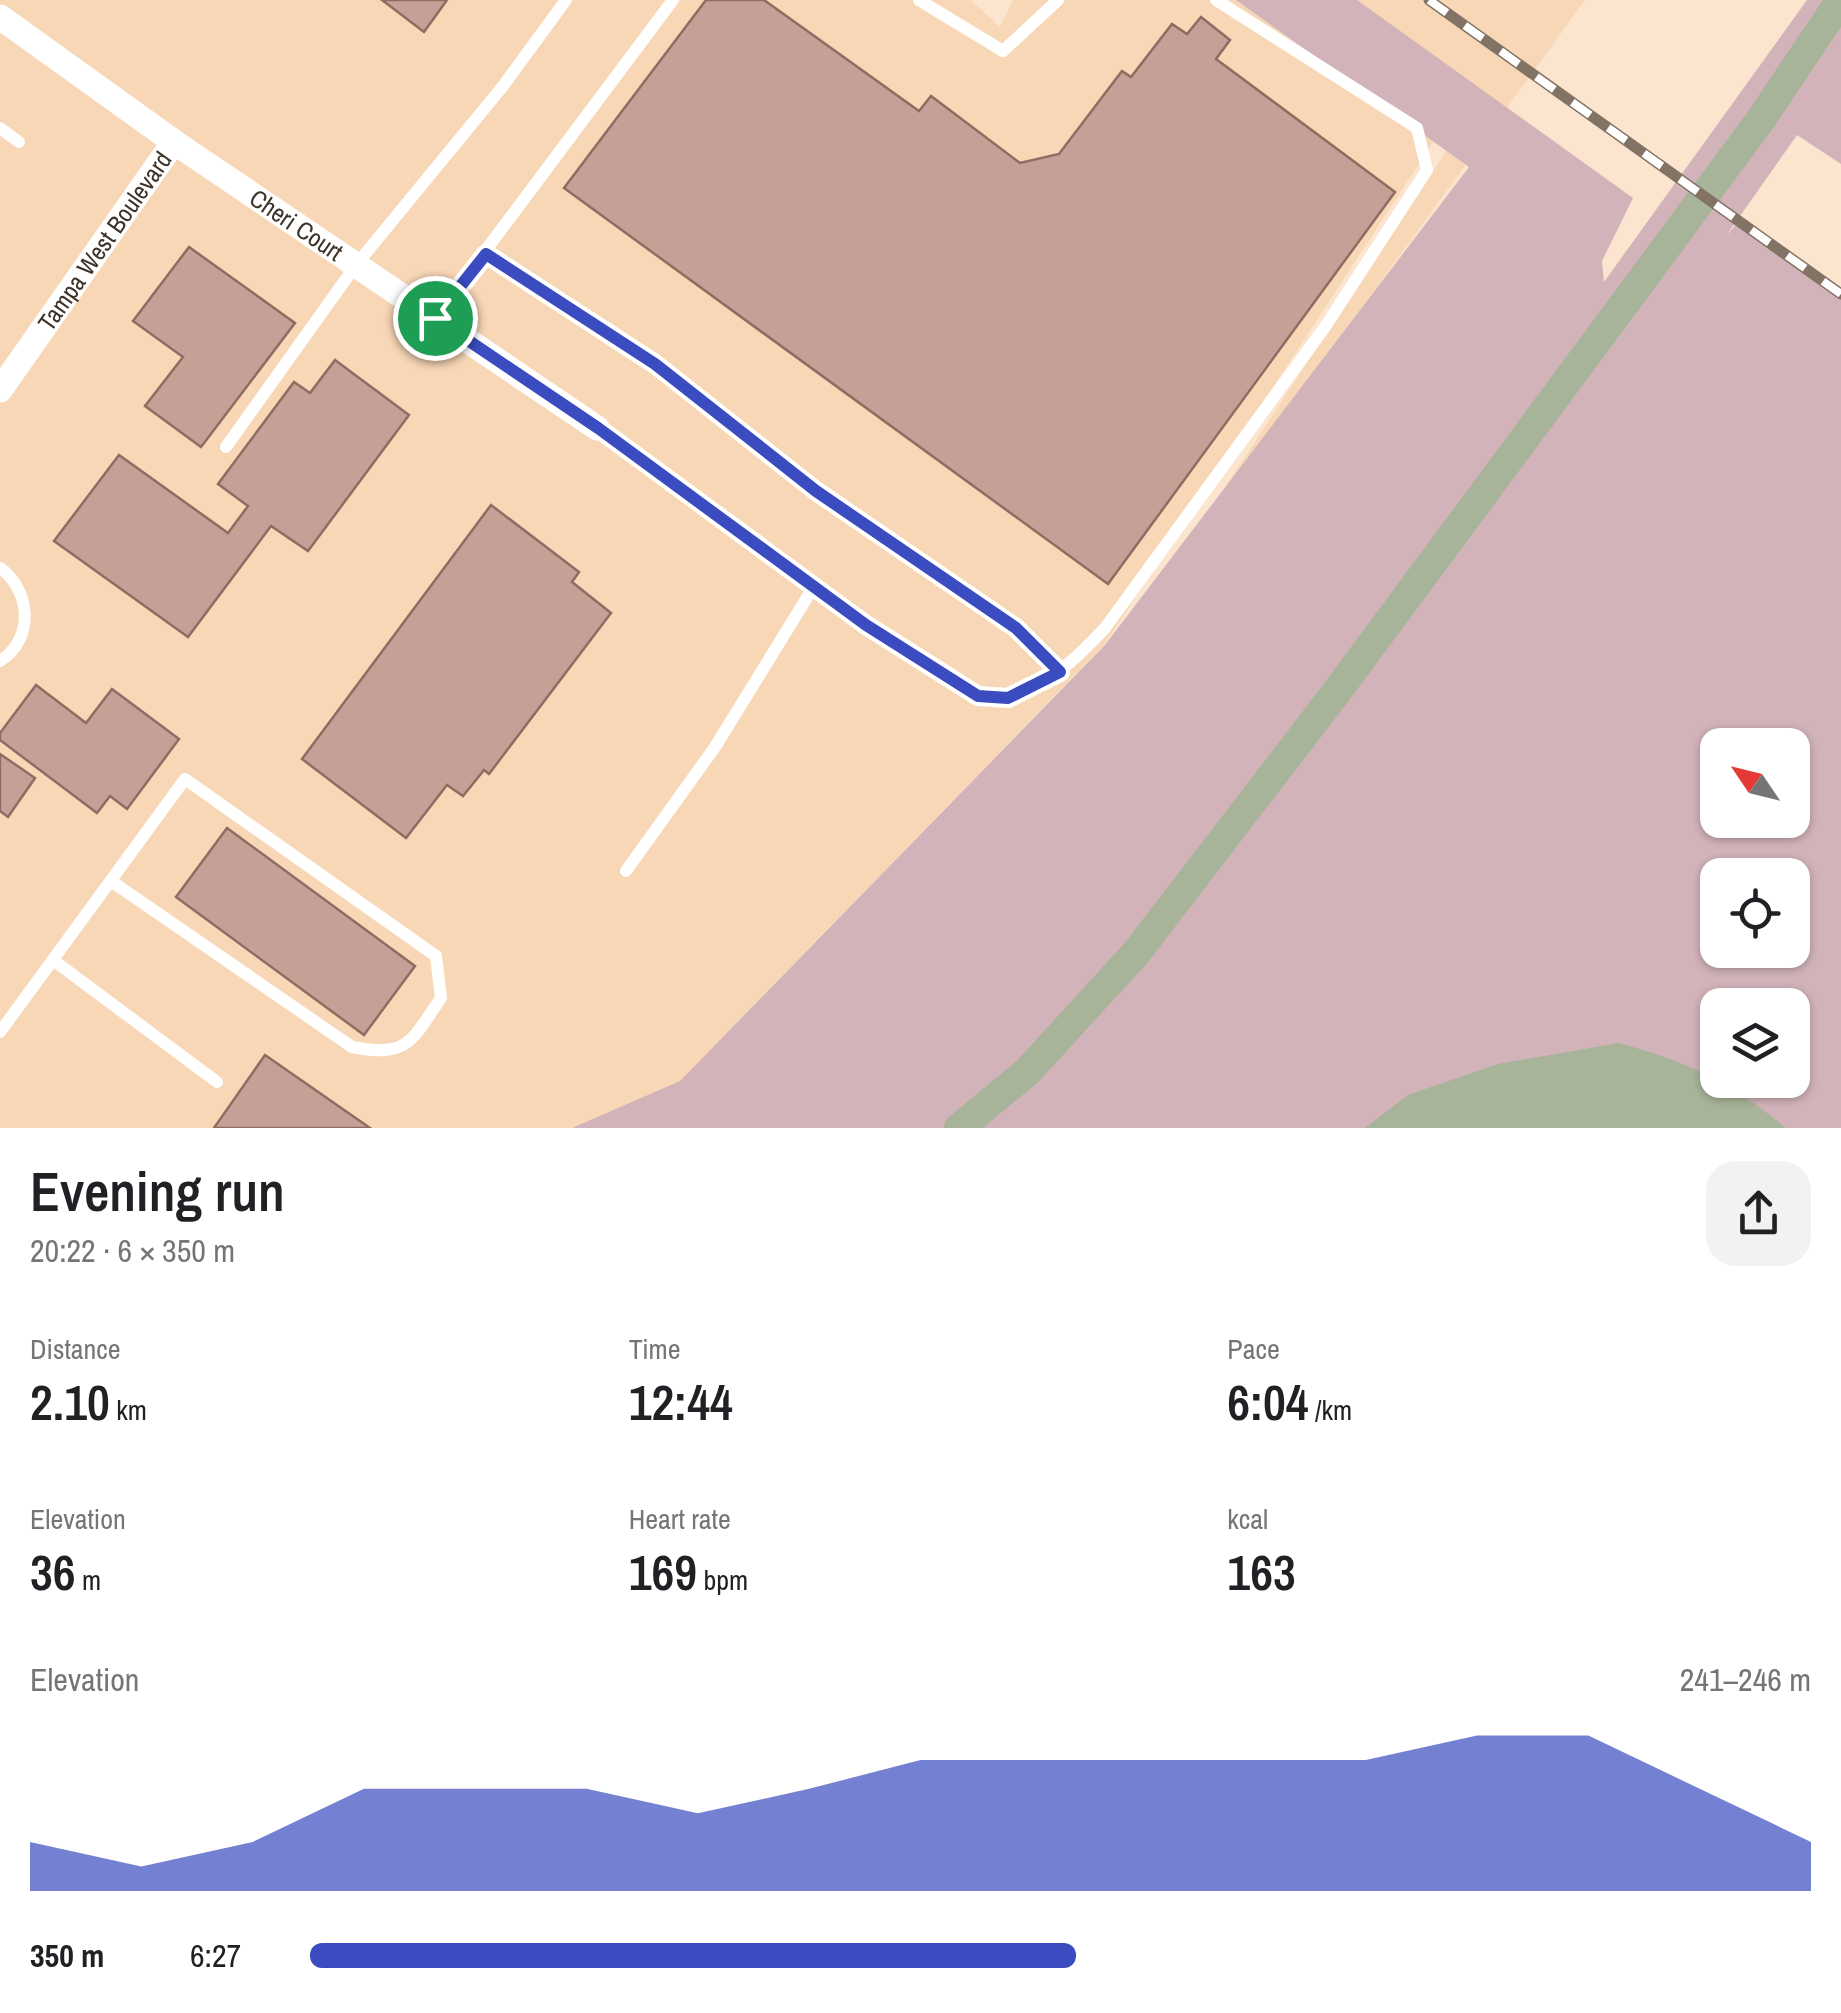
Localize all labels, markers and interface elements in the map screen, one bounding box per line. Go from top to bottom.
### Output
street label: Tampa West Boulevard [30,144,179,338]
street label: Cheri Court [243,181,350,269]
pin [393,276,478,361]
icon: arrive [408,291,463,346]
north arrow [1700,728,1810,838]
map controls [1700,728,1810,1098]
button: locate [1700,858,1810,968]
button: layers [1700,988,1810,1098]
text: Evening run [30,1154,285,1228]
button: share [1706,1161,1811,1266]
text: 20:22 · 6 × 350 m [30,1229,235,1272]
text: Distance [30,1330,121,1368]
text: Time [629,1330,680,1368]
text: Pace [1227,1330,1280,1368]
text: 2.10 [30,1368,110,1436]
text: 12:44 [629,1368,733,1436]
text: 6:04 [1227,1368,1309,1436]
text: km [110,1391,147,1429]
text: /km [1309,1391,1352,1429]
text: Elevation [30,1500,126,1538]
text: Heart rate [629,1500,731,1538]
text: kcal [1227,1500,1268,1538]
text: 36 [30,1538,76,1606]
text: 169 [629,1538,697,1606]
text: 163 [1227,1538,1296,1606]
text: m [76,1561,101,1599]
text: bpm [697,1561,748,1599]
text: Elevation [30,1658,139,1701]
text: 241–246 m [1680,1658,1811,1701]
text: 350 m [30,1934,104,1977]
text: 6:27 [190,1934,241,1977]

